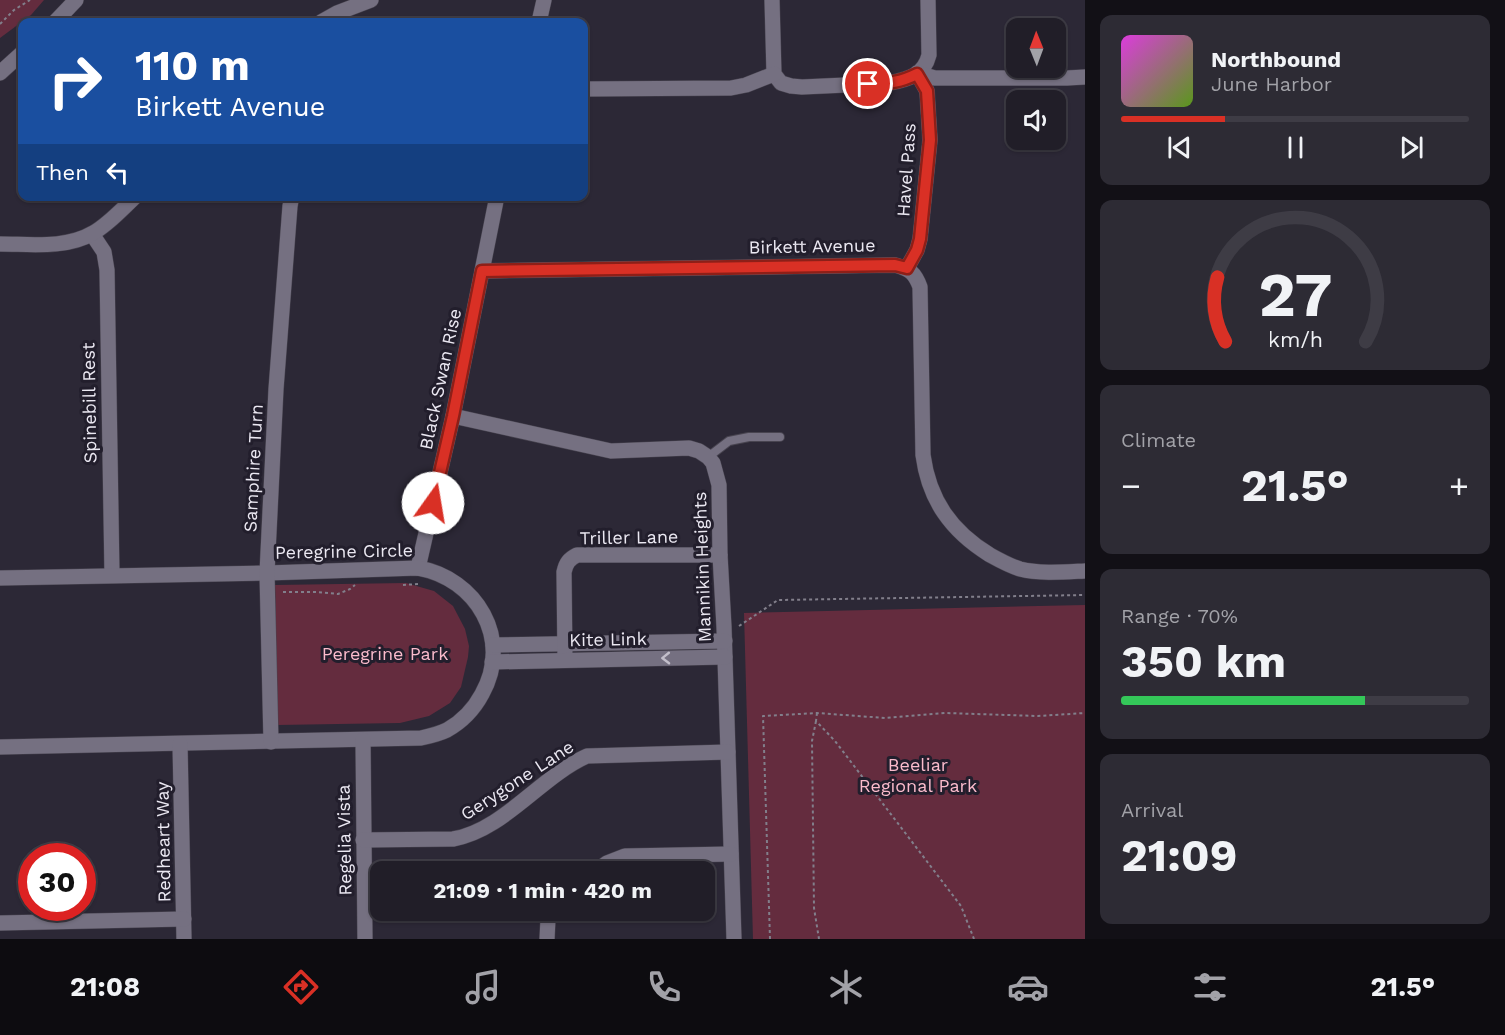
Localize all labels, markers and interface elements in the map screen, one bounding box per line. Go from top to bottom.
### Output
north arrow [1006,18,1066,78]
map controls [1006,18,1066,150]
text: 110 m [135,41,250,90]
icon: right [36,42,114,120]
text: Northbound [1211,47,1341,72]
pin [842,58,893,109]
icon: arrive [851,67,884,100]
text: June Harbor [1211,72,1332,96]
button: sound [1006,90,1066,150]
text: Birkett Avenue [135,91,325,123]
street label: Havel Pass [892,122,920,218]
icon: previous [1163,131,1196,164]
icon: pause [1279,131,1312,164]
icon: next [1395,131,1428,164]
icon: left [101,156,134,189]
text: Then [36,160,89,185]
street label: Birkett Avenue [748,234,876,258]
text: 27 [1258,258,1332,331]
street label: Black Swan Rise [415,306,465,452]
text: km/h [1267,327,1323,352]
street label: Spinebill Rest [77,342,101,464]
street label: Samphire Turn [239,403,267,533]
text: Climate [1121,428,1196,452]
text: 21.5° [1241,459,1349,512]
text: − [1121,466,1141,505]
text: + [1449,466,1469,505]
position arrow [401,471,465,535]
street label: Mannikin Heights [689,491,715,643]
street label: Triller Lane [579,526,679,548]
street label: Peregrine Circle [275,539,413,563]
text: Range · 70% [1121,604,1238,628]
street label: Kite Link [569,628,647,650]
text: 350 km [1121,635,1286,688]
park label: Peregrine Park [322,643,448,664]
one-way arrow [662,652,671,664]
street label: Gerygone Lane [457,736,577,824]
park label: Beeliar Regional Park [859,754,977,796]
street label: Redheart Way [151,781,175,902]
street label: Regelia Vista [333,784,355,896]
text: Arrival [1121,798,1183,822]
text: 21:09 [1121,829,1238,882]
speed limit sign: 30 [18,843,96,921]
text: 21:09 · 1 min · 420 m [433,878,652,903]
icon: directions [280,966,322,1008]
icon: music [462,966,504,1008]
icon: phone [643,966,685,1008]
icon: climate [825,966,867,1008]
icon: car [1007,966,1049,1008]
icon: filters [1189,966,1231,1008]
text: 21:08 [70,971,140,1003]
text: 21.5° [1370,971,1435,1003]

